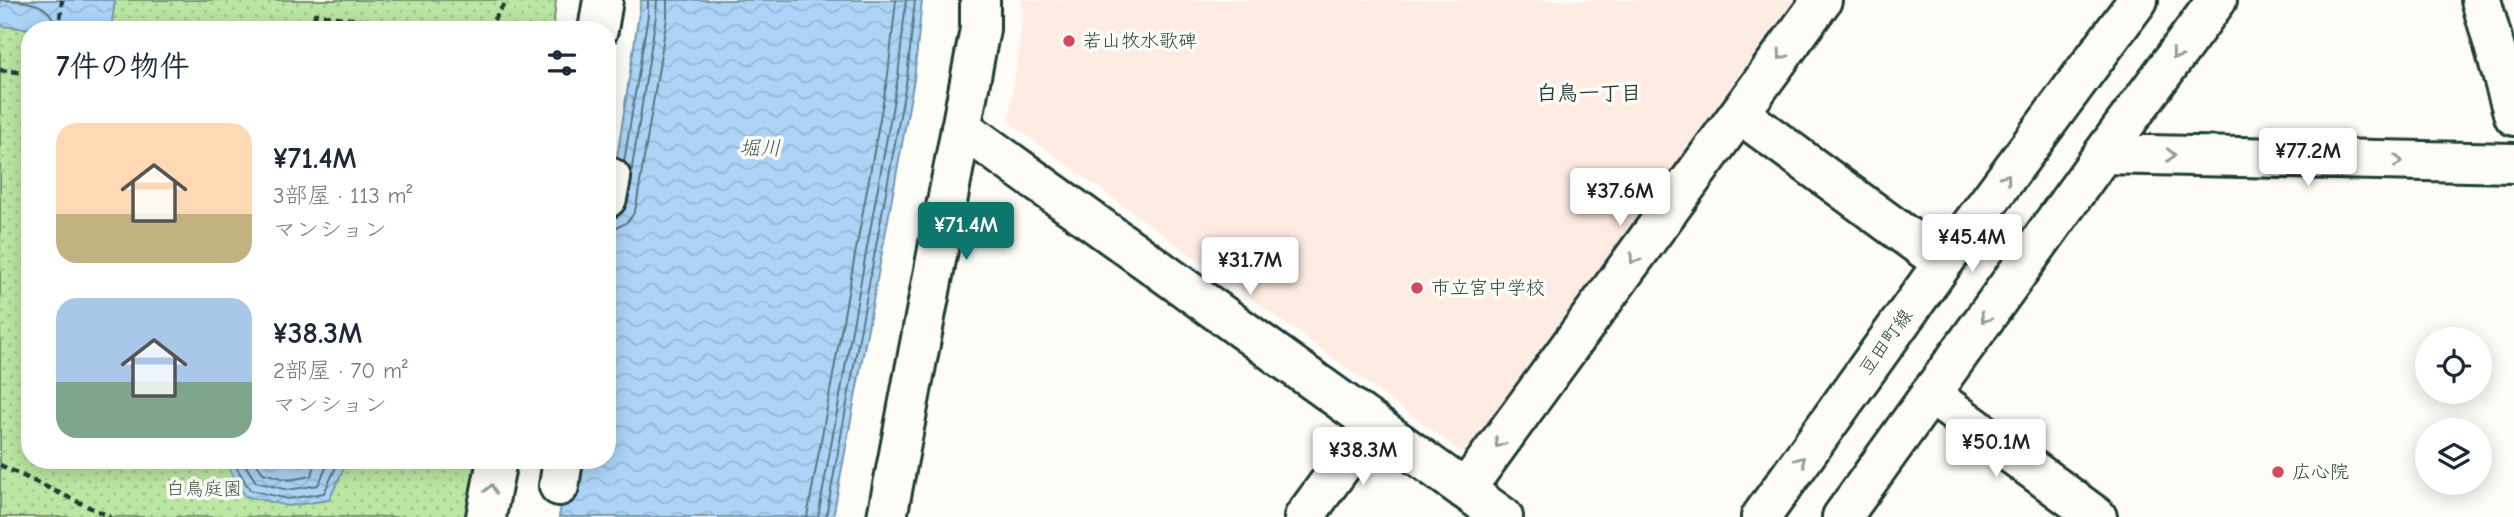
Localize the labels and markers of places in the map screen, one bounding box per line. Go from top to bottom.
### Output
place label: 若山牧水歌碑 [1083,30,1197,52]
marker: 若山牧水歌碑 [1061,33,1077,49]
pin: ¥77.2M [2251,128,2365,188]
pin: ¥37.6M [1563,168,1677,228]
pin: ¥71.4M [909,202,1023,262]
pin: ¥45.4M [1915,215,2029,274]
pin: ¥31.7M [1193,238,1307,297]
place label: 市立宮中学校 [1431,277,1545,299]
marker: 市立宮中学校 [1409,280,1425,296]
pin: ¥50.1M [1939,420,2053,479]
pin: ¥38.3M [1306,428,1420,487]
place label: 広心院 [2292,461,2349,483]
marker: 広心院 [2270,464,2286,480]

